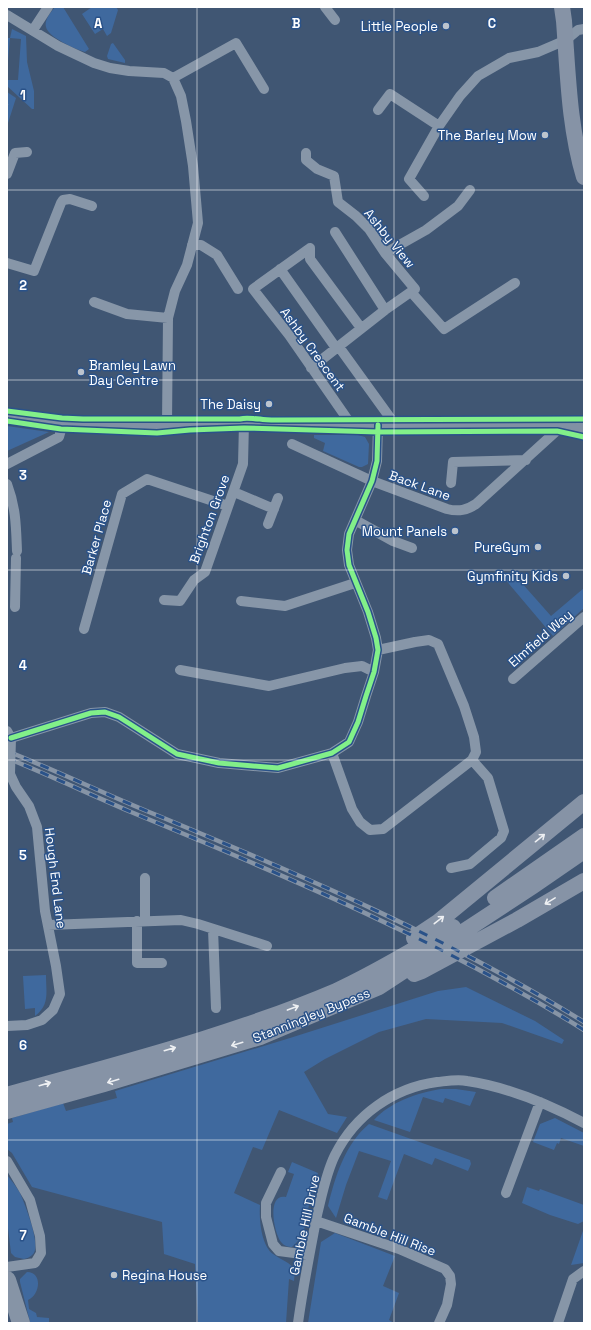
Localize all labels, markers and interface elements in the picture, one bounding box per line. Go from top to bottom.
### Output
text: A [94,15,103,32]
text: B [292,15,301,32]
text: C [488,15,496,32]
place label: Little People [361,18,438,35]
marker: Little People [441,21,451,31]
text: 1 [20,87,26,104]
place label: The Barley Mow [438,127,537,144]
marker: The Barley Mow [540,130,550,140]
street label: Ashby View [360,205,419,272]
text: 2 [19,277,27,294]
street label: Ashby Crescent [276,304,349,395]
place label: Bramley Lawn Day Centre [89,357,176,389]
marker: Bramley Lawn Day Centre [76,367,86,377]
place label: The Daisy [200,396,261,413]
marker: The Daisy [264,399,274,409]
street label: Back Lane [387,466,453,504]
text: 3 [19,467,27,484]
street label: Brighton Grove [186,472,233,566]
street label: Barker Place [78,498,115,577]
place label: Mount Panels [362,523,447,540]
marker: Mount Panels [450,526,460,536]
place label: PureGym [474,539,530,556]
marker: PureGym [533,542,543,552]
place label: Gymfinity Kids [467,568,558,585]
marker: Gymfinity Kids [561,571,571,581]
street label: Elmfield Way [505,606,576,671]
text: 4 [19,657,27,674]
street label: Hough End Lane [41,827,70,929]
one-way arrow [534,833,545,842]
text: 5 [19,847,27,864]
one-way arrow [544,897,556,905]
one-way arrow [434,916,445,924]
street label: Stanningley Bypass [250,984,372,1047]
one-way arrow [287,1003,299,1011]
text: 6 [19,1037,27,1054]
one-way arrow [231,1041,244,1048]
one-way arrow [163,1045,176,1052]
one-way arrow [106,1078,119,1085]
one-way arrow [38,1080,51,1087]
street label: Gamble Hill Drive [286,1173,323,1277]
street label: Gamble Hill Rise [341,1209,438,1260]
text: 7 [19,1227,27,1244]
place label: Regina House [122,1267,207,1284]
marker: Regina House [109,1270,119,1280]

